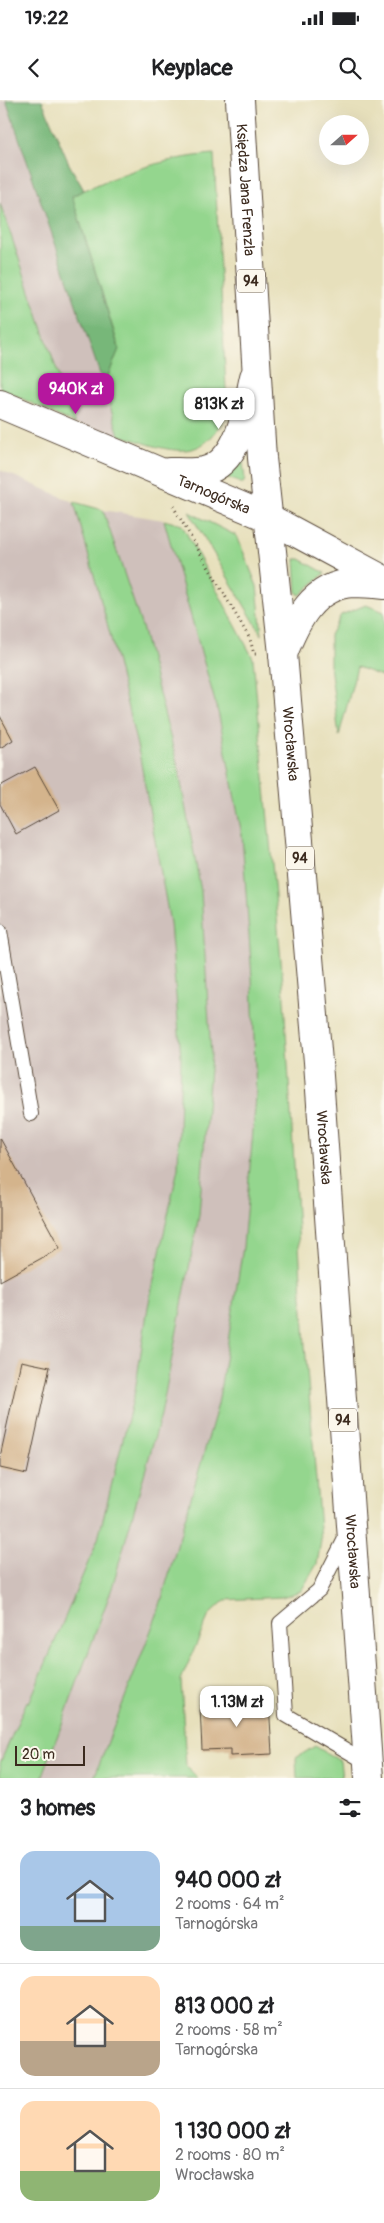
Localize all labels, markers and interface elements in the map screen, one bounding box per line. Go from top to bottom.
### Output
text: 19:22 [25,6,69,30]
icon: back [20,54,48,82]
text: Keyplace [151,54,233,82]
icon: search [336,54,364,82]
north arrow [319,115,369,165]
map controls [319,115,369,165]
street label: Księdza Jana Frenzla [232,123,259,257]
road number: 94 [237,270,265,292]
pin: 940K zł [30,372,122,415]
text: 940K zł [49,379,103,399]
pin: 813K zł [173,388,265,430]
text: 813K zł [195,394,243,414]
street label: Tarnogórska [174,471,253,518]
street label: Wrocławska [278,706,303,782]
road number: 94 [286,846,314,870]
street label: Wrocławska [312,1110,336,1185]
road number: 94 [329,1408,357,1432]
street label: Wrocławska [341,1514,365,1589]
pin: 1.13M zł [185,1686,289,1728]
text: 1.13M zł [211,1692,263,1712]
scale bar [15,1743,85,1766]
text: 20 m [22,1746,55,1763]
icon: filters [336,1794,364,1822]
text: 3 homes [20,1795,95,1822]
text: 940 000 zł [175,1867,281,1894]
icon: home [60,1871,120,1931]
text: 2 rooms · 64 m² [175,1894,285,1914]
text: Tarnogórska [175,1914,258,1934]
text: 813 000 zł [175,1993,274,2020]
icon: home [60,1996,120,2056]
text: 2 rooms · 58 m² [175,2020,283,2040]
text: Tarnogórska [175,2040,258,2060]
text: 1 130 000 zł [175,2118,290,2145]
icon: home [60,2121,120,2181]
text: 2 rooms · 80 m² [175,2145,285,2165]
text: Wrocławska [175,2165,254,2185]

